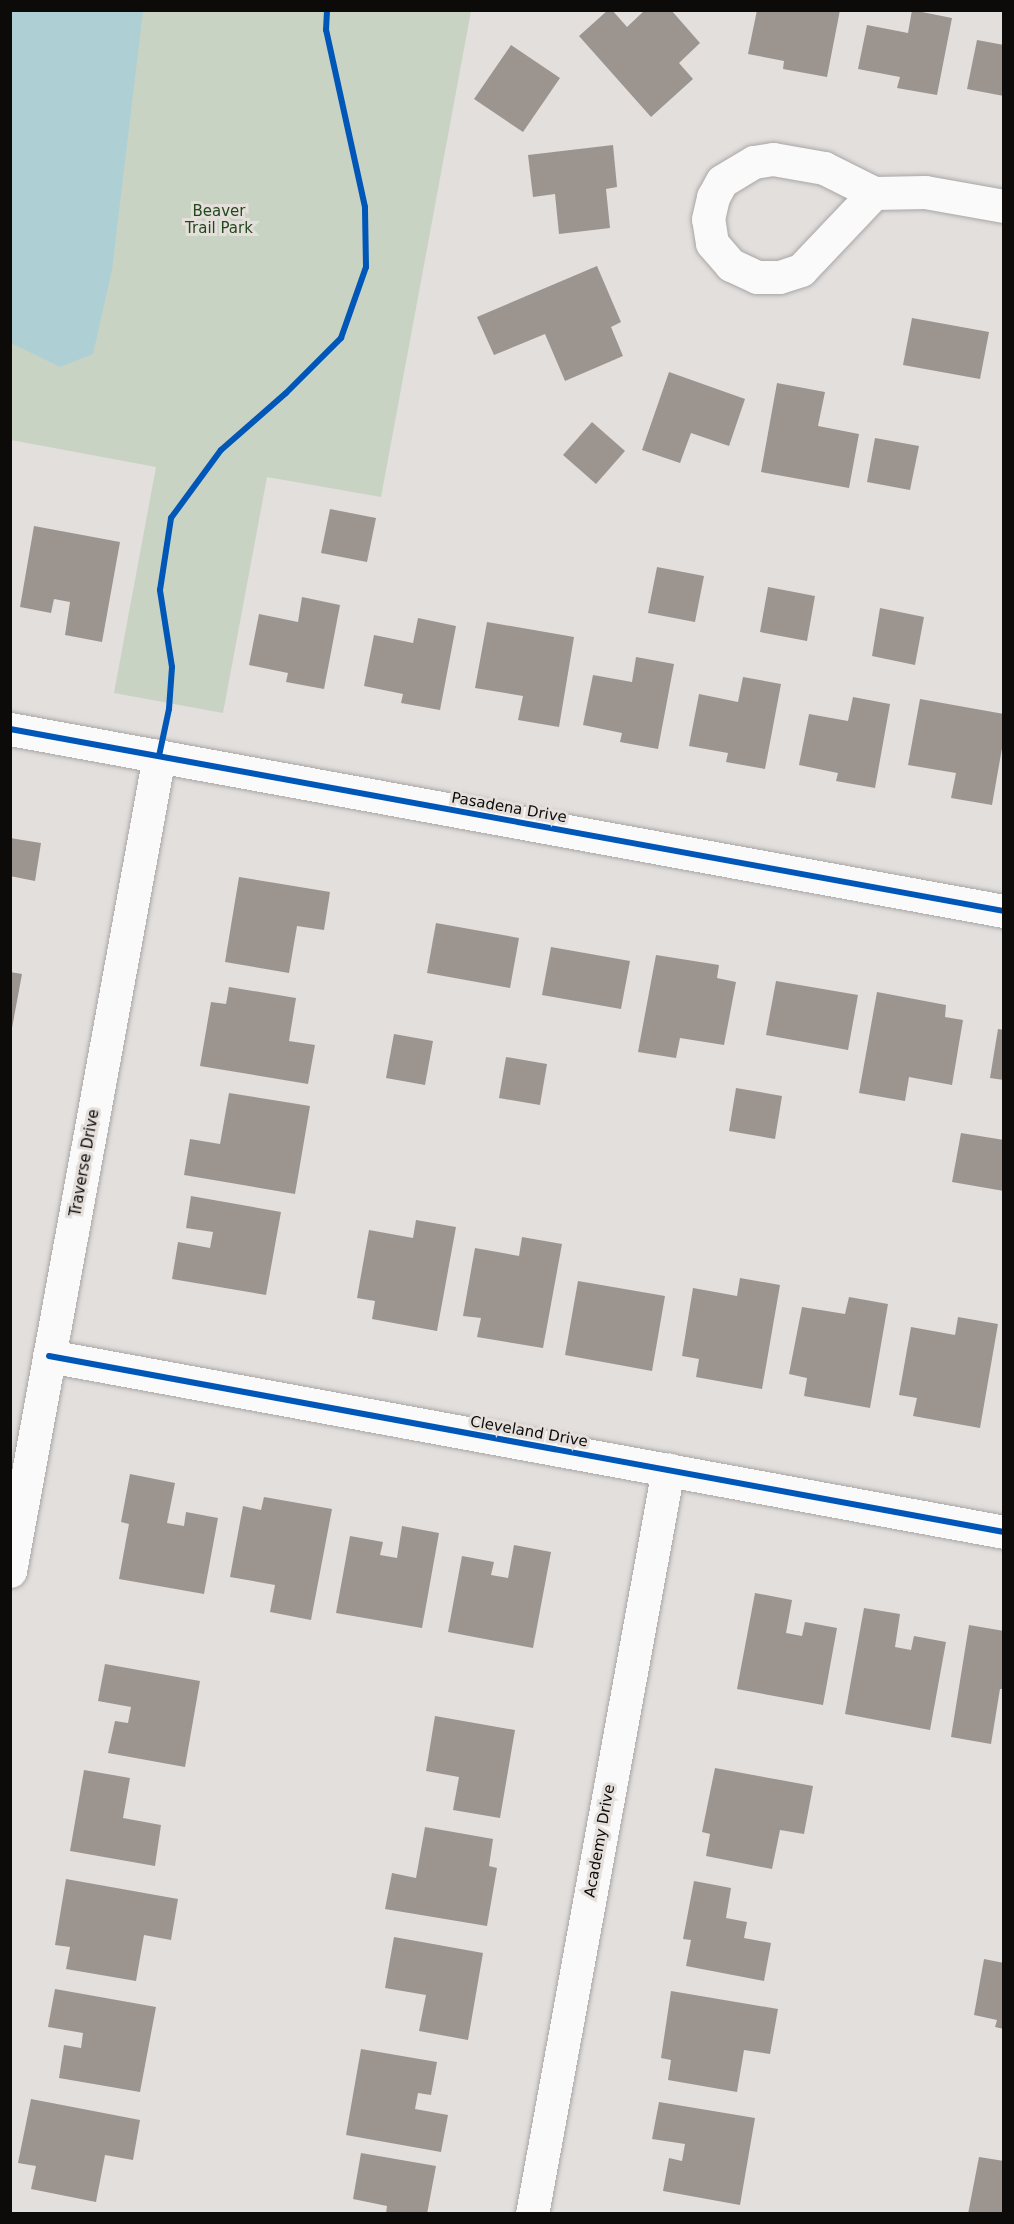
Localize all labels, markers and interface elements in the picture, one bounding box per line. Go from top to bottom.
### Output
park label: Beaver Trail Park [185,202,253,237]
street label: Pasadena Drive [450,789,568,827]
street label: Traverse Drive [67,1108,103,1218]
street label: Cleveland Drive [469,1413,589,1451]
street label: Academy Drive [581,1783,619,1899]

